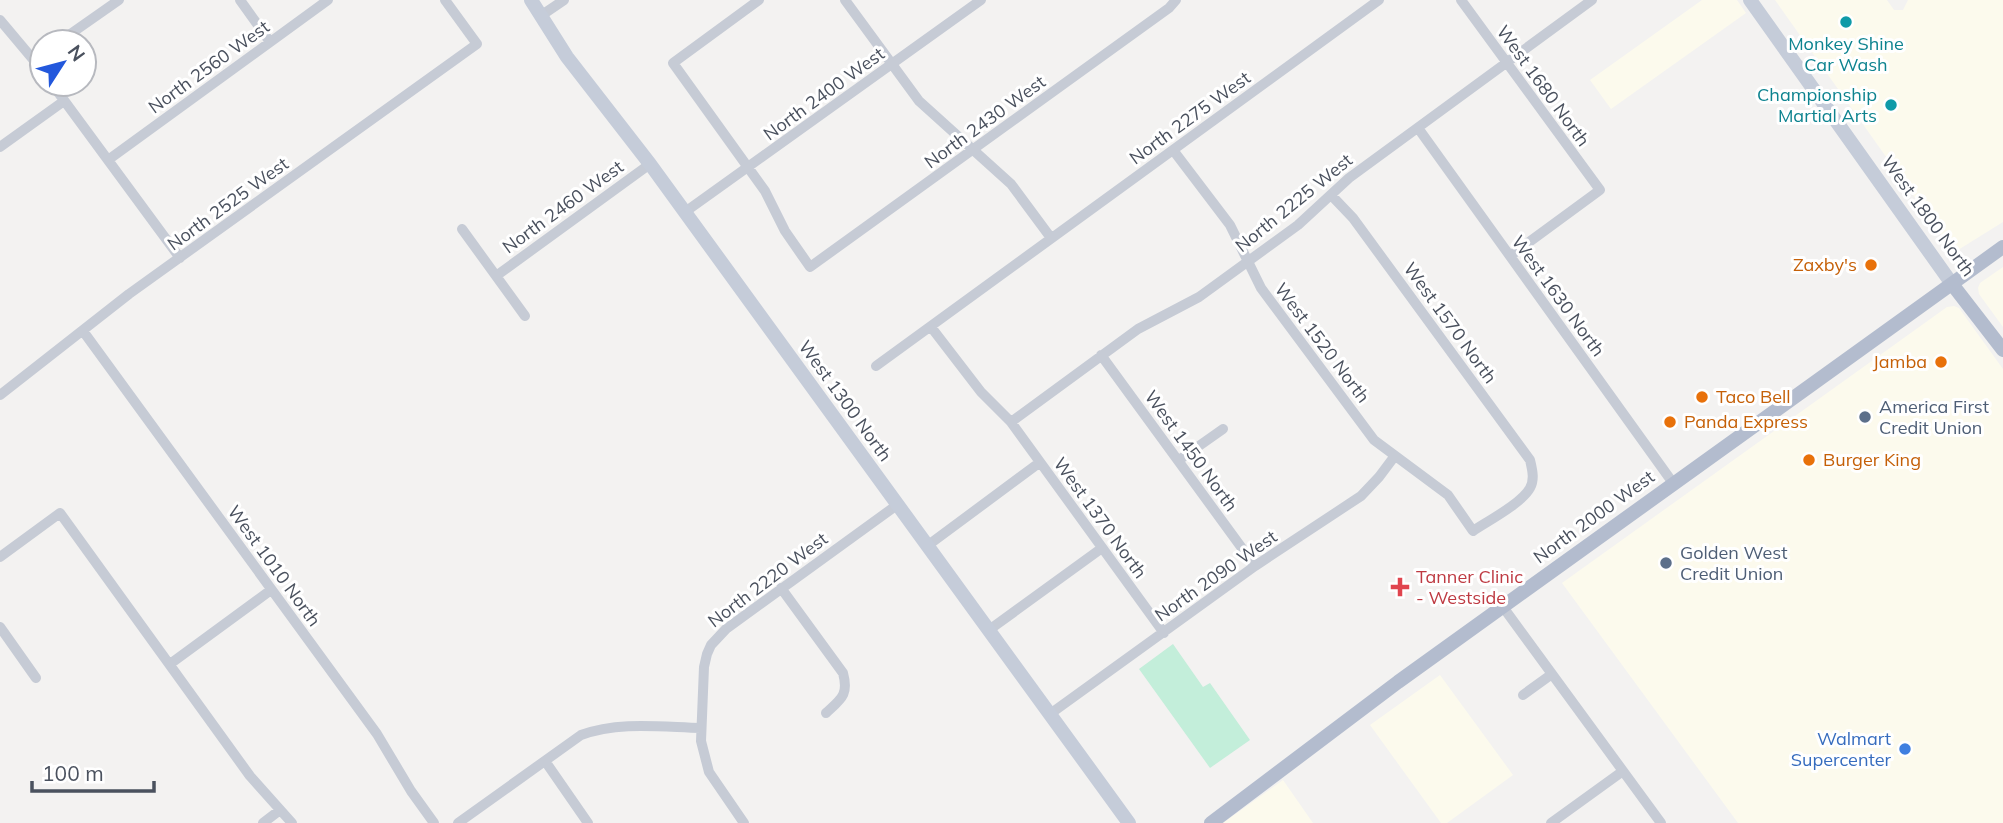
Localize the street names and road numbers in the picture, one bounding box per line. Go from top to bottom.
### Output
street label: North 2560 West [144,15,274,118]
street label: West 1680 North [1492,21,1595,151]
street label: North 2400 West [759,42,889,145]
street label: North 2275 West [1125,66,1255,169]
street label: North 2430 West [920,70,1050,173]
street label: North 2225 West [1230,148,1357,257]
street label: West 1800 North [1877,151,1980,281]
street label: North 2525 West [163,152,293,255]
street label: North 2460 West [498,155,628,258]
street label: West 1630 North [1507,231,1610,361]
street label: West 1570 North [1399,258,1502,388]
street label: West 1520 North [1270,278,1375,407]
street label: West 1300 North [794,336,897,466]
street label: West 1450 North [1140,386,1243,516]
street label: West 1370 North [1049,453,1152,583]
street label: North 2000 West [1529,465,1659,568]
street label: West 1010 North [223,501,326,631]
street label: North 2090 West [1150,525,1281,626]
street label: North 2220 West [703,527,832,632]

